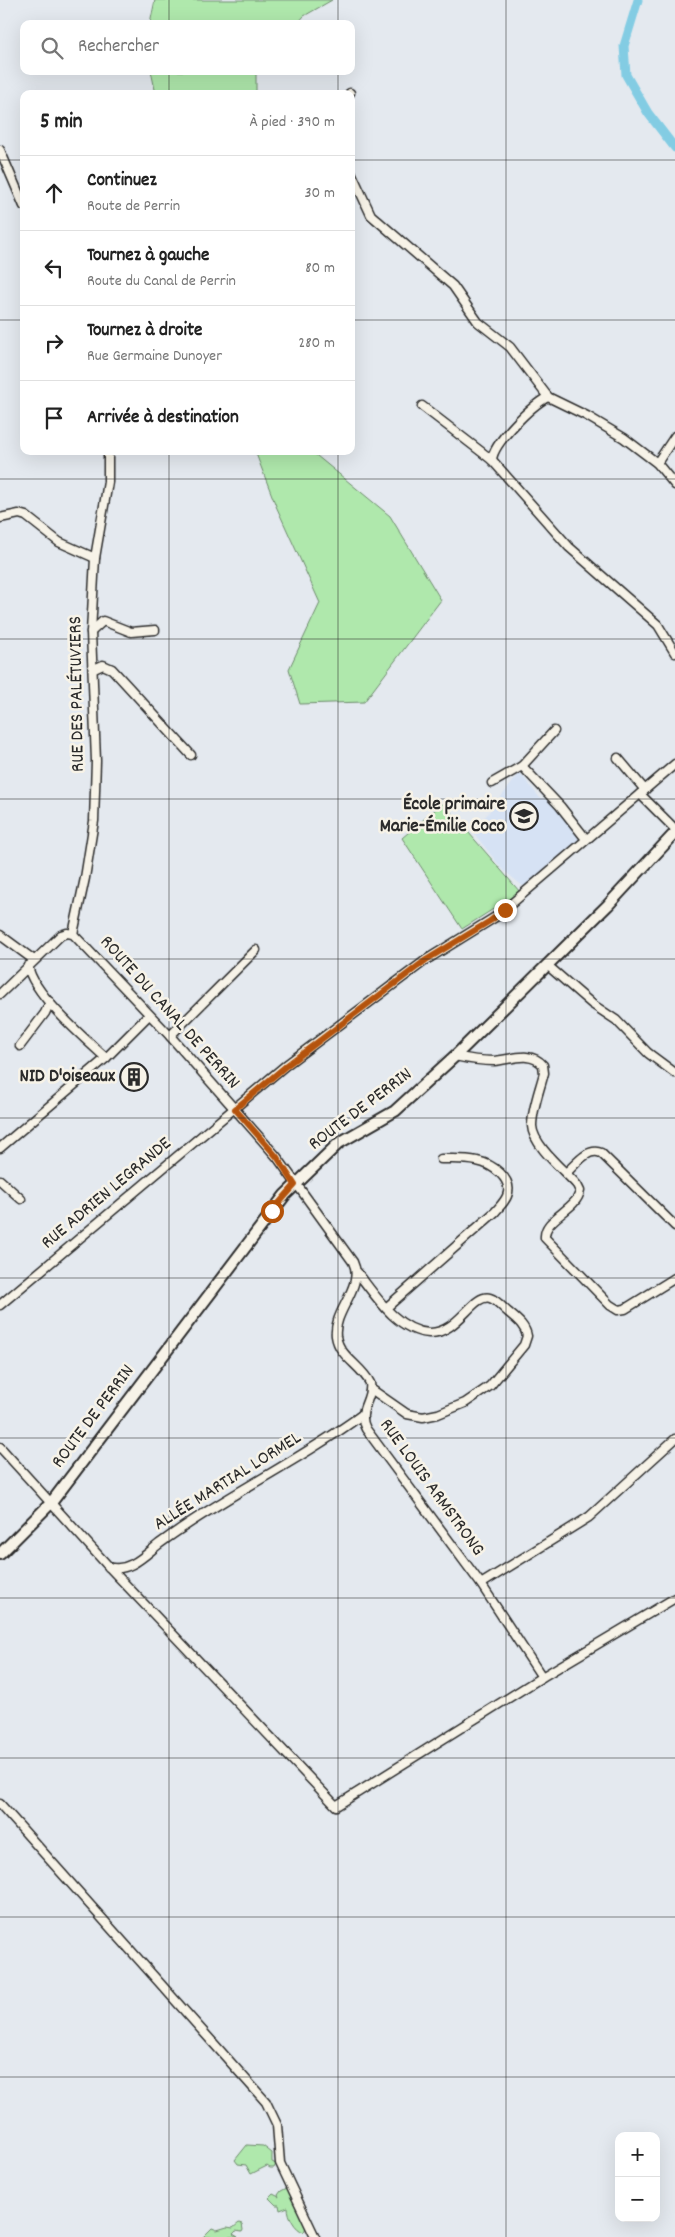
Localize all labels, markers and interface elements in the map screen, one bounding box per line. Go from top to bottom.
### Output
search box [20,20,355,75]
icon: search [38,34,66,62]
text: Rechercher [78,34,159,61]
text: 5 min [40,108,83,138]
text: À pied · 390 m [249,111,335,134]
text: Continuez [87,168,157,195]
icon: ahead [40,179,68,207]
text: 30 m [305,182,335,205]
text: Route de Perrin [87,195,180,218]
text: Tournez à gauche [87,243,209,270]
icon: left [40,254,68,282]
text: 80 m [305,257,335,280]
text: Route du Canal de Perrin [87,270,236,293]
text: Tournez à droite [87,318,202,345]
icon: right [40,329,68,357]
text: 280 m [298,332,335,355]
text: Rue Germaine Dunoyer [87,345,222,368]
icon: arrive [40,404,68,432]
text: Arrivée à destination [87,405,239,432]
street label: RUE DES PALÉTUVIERS [63,616,93,772]
place label: École primaire Marie-Émilie Coco [380,792,506,841]
school or university icon: École primaire Marie-Émilie Coco [509,801,539,831]
route end [494,899,517,922]
street label: ROUTE DU CANAL DE PERRIN [92,930,246,1096]
building icon: NID D'oiseaux [119,1062,149,1092]
street label: ROUTE DE PERRIN [303,1062,419,1158]
place label: NID D'oiseaux [20,1064,116,1091]
street label: RUE ADRIEN LEGRANDE [36,1131,178,1257]
route start [261,1200,284,1223]
street label: ROUTE DE PERRIN [46,1359,142,1475]
street label: RUE LOUIS ARMSTRONG [372,1414,490,1562]
street label: ALLÉE MARTIAL LORMEL [149,1425,307,1538]
map controls [615,2132,660,2222]
button: + [615,2132,660,2177]
button: − [615,2177,660,2222]

